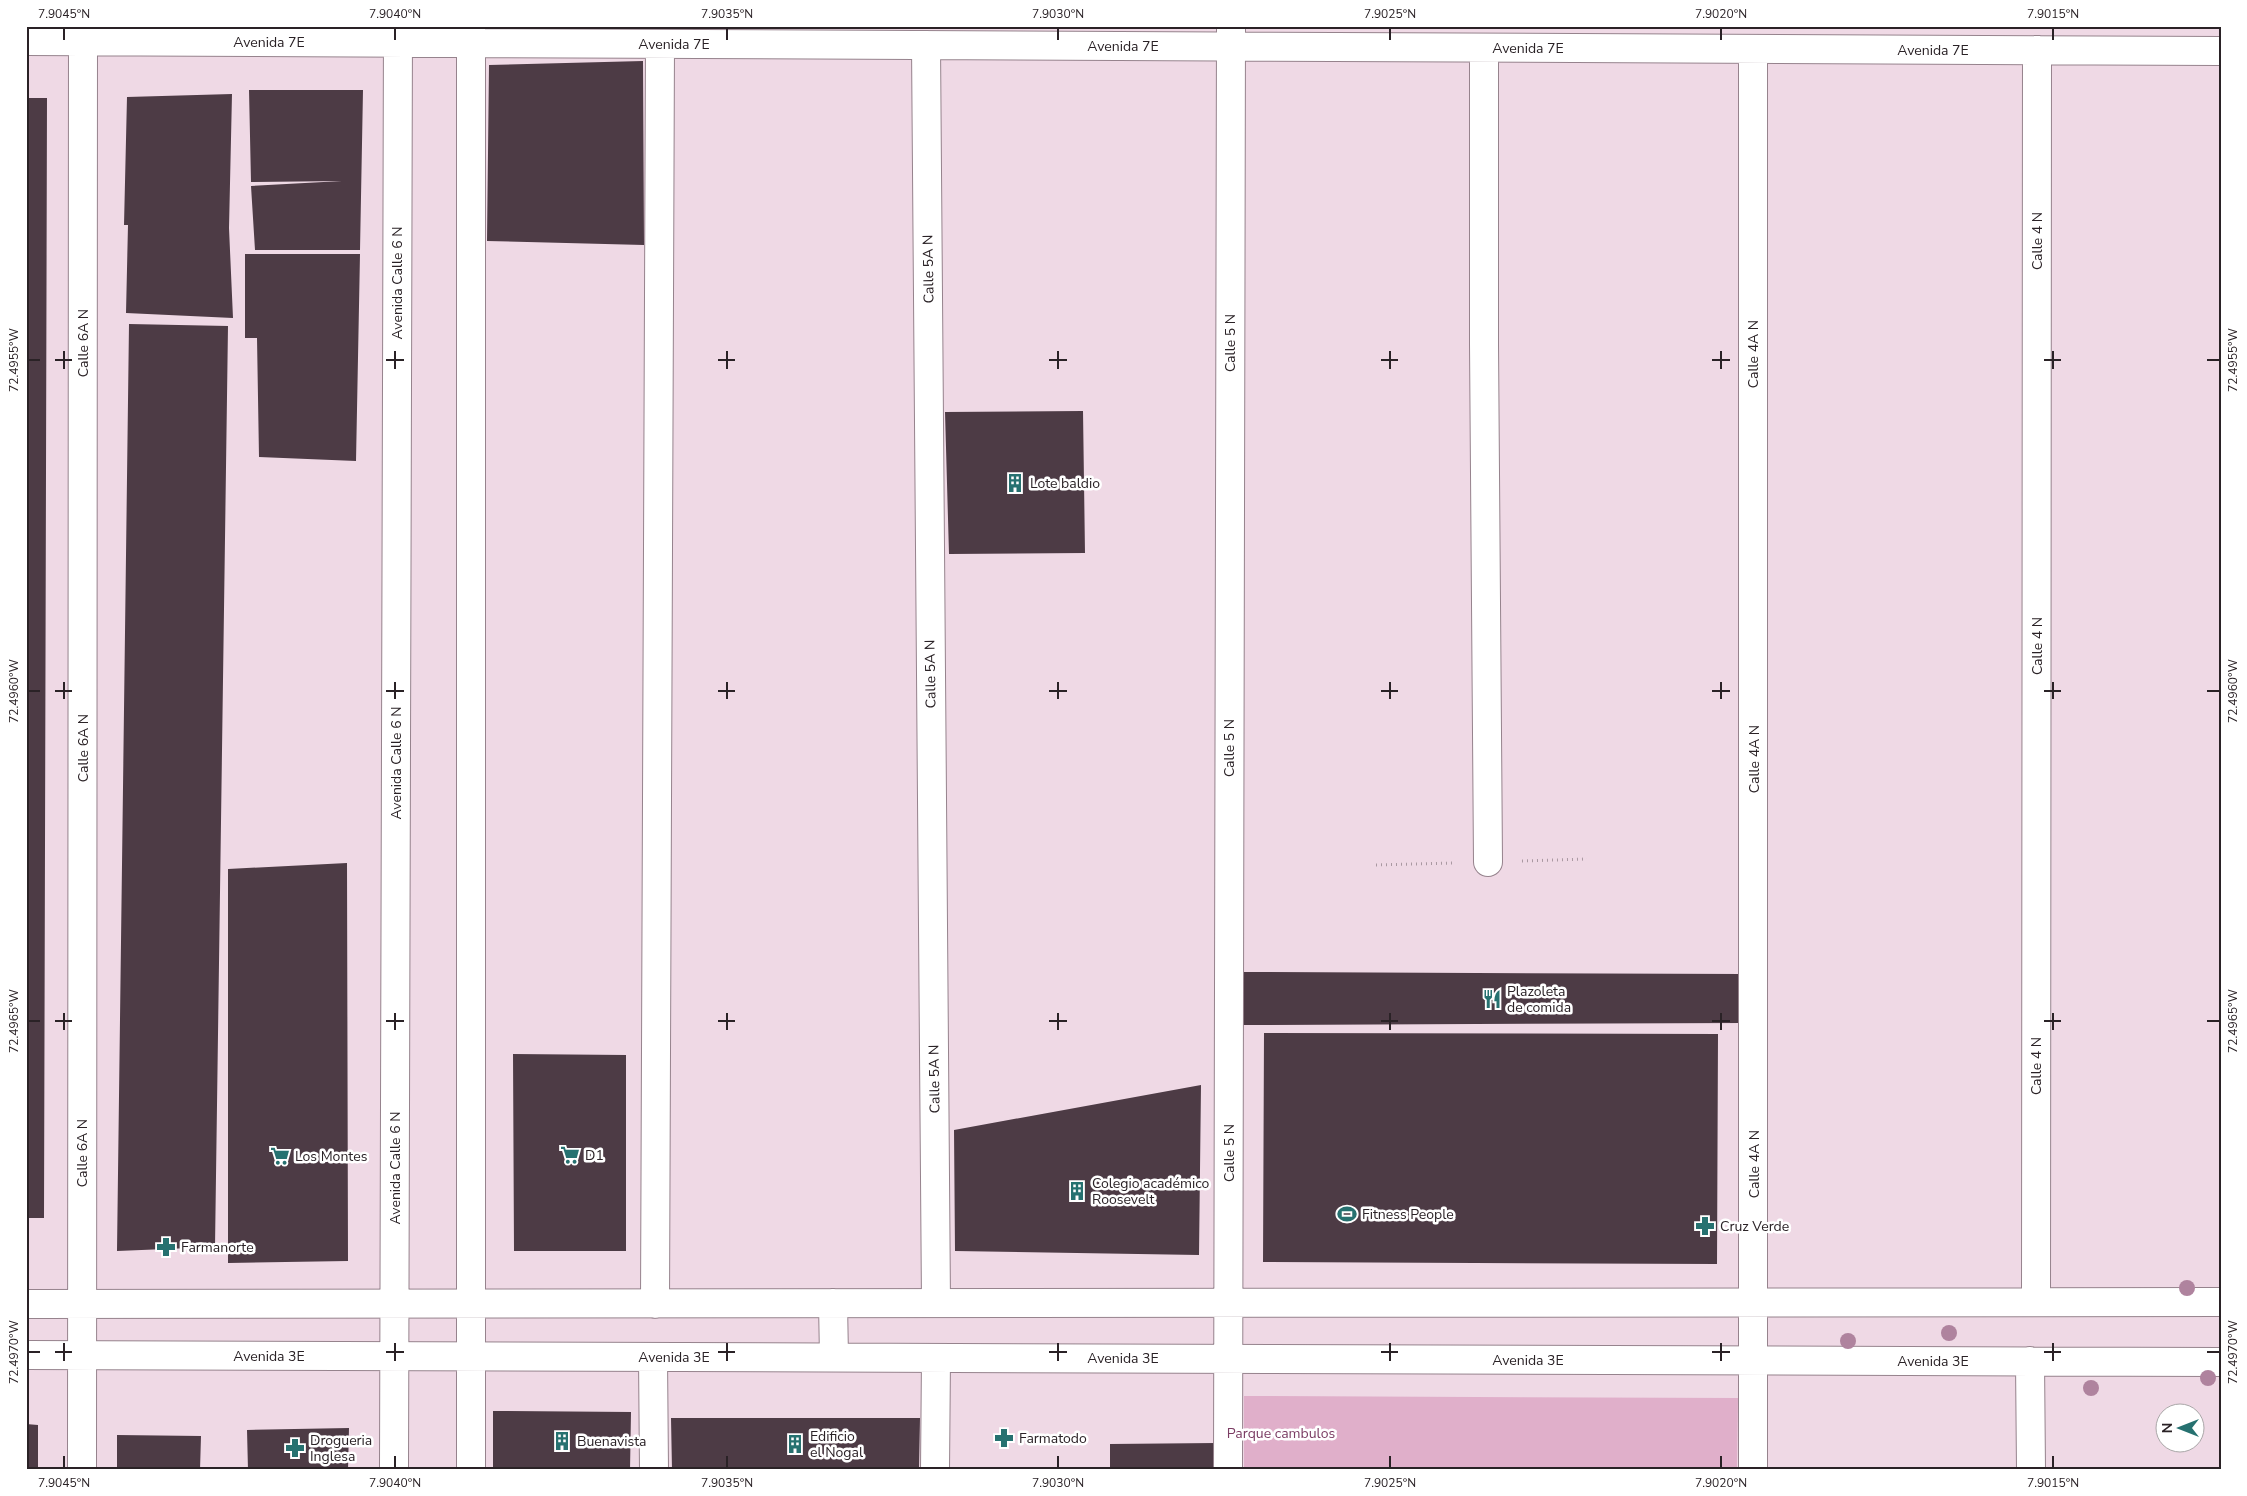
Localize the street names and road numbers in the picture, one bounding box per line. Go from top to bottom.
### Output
street label: Avenida 7E [233,33,305,52]
street label: Avenida 7E [638,35,710,54]
street label: Avenida 7E [1087,37,1159,56]
street label: Avenida 7E [1492,39,1564,58]
street label: Avenida 7E [1897,41,1969,60]
street label: Calle 4 N [2028,212,2047,270]
street label: Avenida Calle 6 N [388,226,407,340]
street label: Calle 5A N [918,235,939,303]
street label: Calle 6A N [74,309,93,377]
street label: Calle 5 N [1221,314,1240,372]
street label: Calle 4A N [1744,320,1763,388]
street label: Calle 4 N [2028,617,2047,675]
street label: Calle 5A N [920,640,941,708]
street label: Avenida Calle 6 N [387,706,406,820]
street label: Calle 6A N [74,714,93,782]
street label: Calle 5 N [1220,719,1239,777]
street label: Calle 4A N [1745,725,1764,793]
street label: Calle 4 N [2027,1037,2046,1095]
street label: Calle 5A N [924,1045,945,1113]
street label: Avenida Calle 6 N [386,1111,405,1225]
street label: Calle 6A N [73,1119,92,1187]
street label: Calle 5 N [1220,1124,1239,1182]
street label: Calle 4A N [1745,1130,1764,1198]
street label: Avenida 3E [233,1347,305,1366]
street label: Avenida 3E [638,1348,710,1367]
street label: Avenida 3E [1087,1349,1159,1368]
street label: Avenida 3E [1492,1351,1564,1370]
street label: Avenida 3E [1897,1352,1969,1371]

